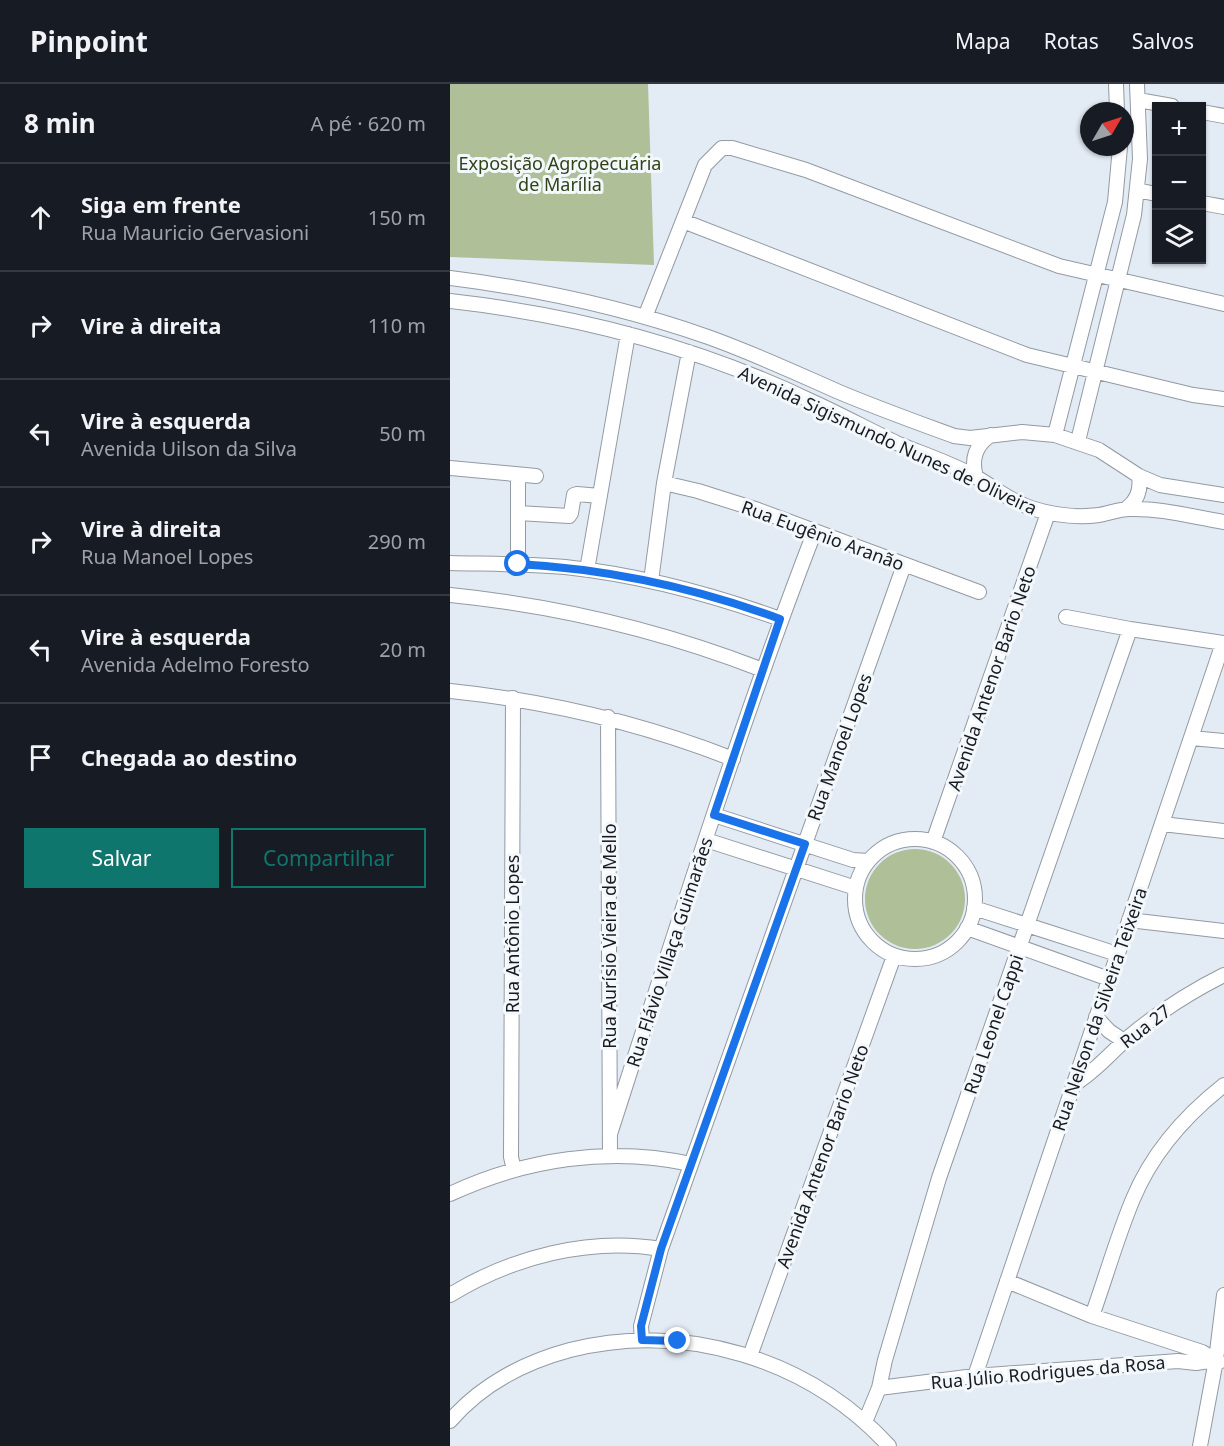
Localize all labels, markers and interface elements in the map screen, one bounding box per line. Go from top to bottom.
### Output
text: Pinpoint [30,22,148,60]
text: Mapa [955,27,1011,55]
text: Rotas [1044,27,1099,55]
text: Salvos [1132,27,1194,55]
north arrow [1080,102,1134,156]
map controls [1152,102,1206,264]
button: + [1152,102,1206,156]
text: 8 min [24,105,96,141]
text: A pé · 620 m [310,110,426,137]
park label: Exposição Agropecuária de Marília [459,151,661,196]
button: − [1152,156,1206,210]
text: Siga em frente [81,189,241,219]
icon: ahead [24,201,57,234]
text: 150 m [368,204,426,231]
button: layers [1152,210,1206,264]
text: Rua Mauricio Gervasioni [81,219,309,246]
icon: right [24,309,57,342]
text: Vire à direita [81,310,221,340]
text: 110 m [368,312,426,339]
street label: Avenida Sigismundo Nunes de Oliveira [735,360,1041,520]
text: Vire à esquerda [81,405,251,435]
icon: left [24,417,57,450]
text: 50 m [379,420,426,447]
text: Avenida Uilson da Silva [81,435,297,462]
street label: Rua Eugênio Aranão [738,494,908,576]
text: Vire à direita [81,513,221,543]
icon: right [24,525,57,558]
text: 290 m [368,528,426,555]
text: Rua Manoel Lopes [81,543,253,570]
route start [504,550,530,576]
street label: Avenida Antenor Bario Neto [941,562,1041,794]
text: Vire à esquerda [81,621,251,651]
icon: left [24,633,57,666]
text: 20 m [379,636,426,663]
text: Avenida Adelmo Foresto [81,651,310,678]
street label: Rua Manoel Lopes [801,670,877,824]
icon: arrive [24,741,57,774]
text: Chegada ao destino [81,742,297,772]
street label: Rua Aurísio Vieira de Mello [597,823,621,1049]
button: Salvar [24,828,219,888]
button: Compartilhar [231,828,426,888]
street label: Rua Flávio Villaça Guimarães [620,834,718,1070]
street label: Rua Antônio Lopes [500,855,524,1013]
street label: Rua Nelson da Silveira Teixeira [1046,884,1152,1134]
street label: Rua Leonel Cappi [958,951,1028,1097]
street label: Rua 27 [1115,999,1175,1053]
street label: Avenida Antenor Bario Neto [770,1041,874,1271]
route end [664,1327,690,1353]
street label: Rua Júlio Rodrigues da Rosa [930,1350,1166,1394]

